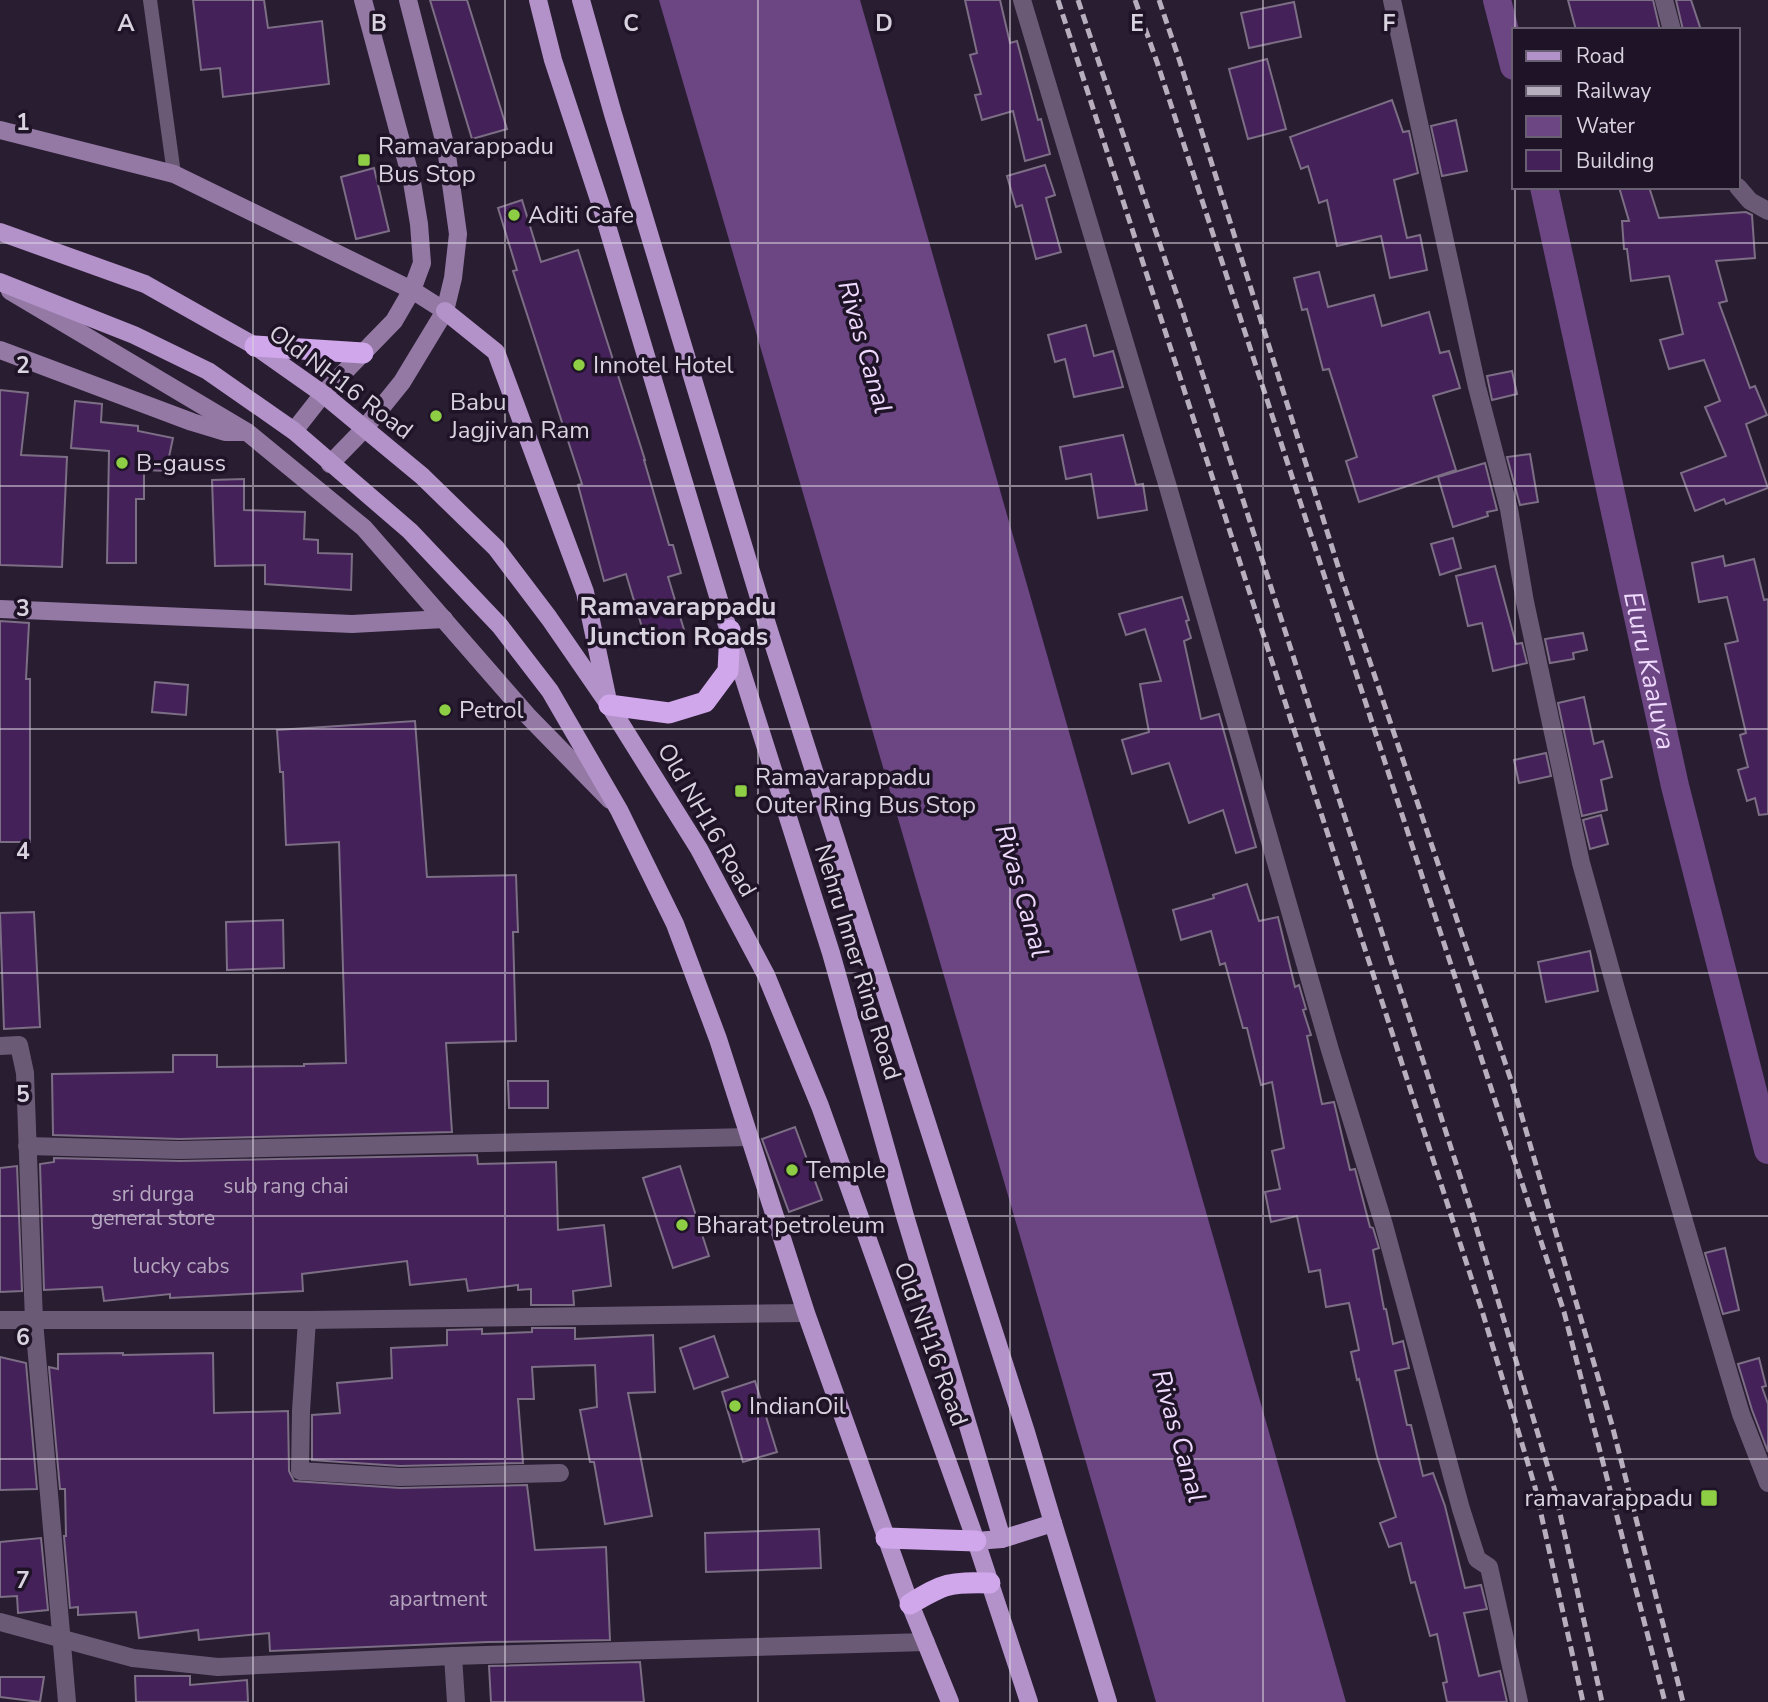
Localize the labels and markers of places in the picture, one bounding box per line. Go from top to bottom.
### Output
place label: Ramavarappadu Bus Stop [378,130,554,190]
marker: Ramavarappadu Bus Stop [356,152,372,168]
place label: Aditi Cafe [528,199,634,231]
marker: Aditi Cafe [506,207,522,223]
place label: Innotel Hotel [593,349,734,381]
marker: Innotel Hotel [571,357,587,373]
place label: Babu Jagjivan Ram [449,386,590,446]
marker: Babu Jagjivan Ram [428,408,444,424]
place label: B-gauss [136,447,226,479]
marker: B-gauss [114,455,130,471]
place label: Petrol [459,694,524,726]
marker: Petrol [437,702,453,718]
place label: Ramavarappadu Outer Ring Bus Stop [755,761,976,821]
marker: Ramavarappadu Outer Ring Bus Stop [733,783,749,799]
place label: Temple [806,1154,886,1186]
marker: Temple [784,1162,800,1178]
place label: Bharat petroleum [696,1209,885,1241]
marker: Bharat petroleum [674,1217,690,1233]
place label: IndianOil [749,1390,846,1422]
marker: IndianOil [727,1398,743,1414]
place label: ramavarappadu [1524,1482,1693,1514]
marker: ramavarappadu [1699,1488,1719,1508]

